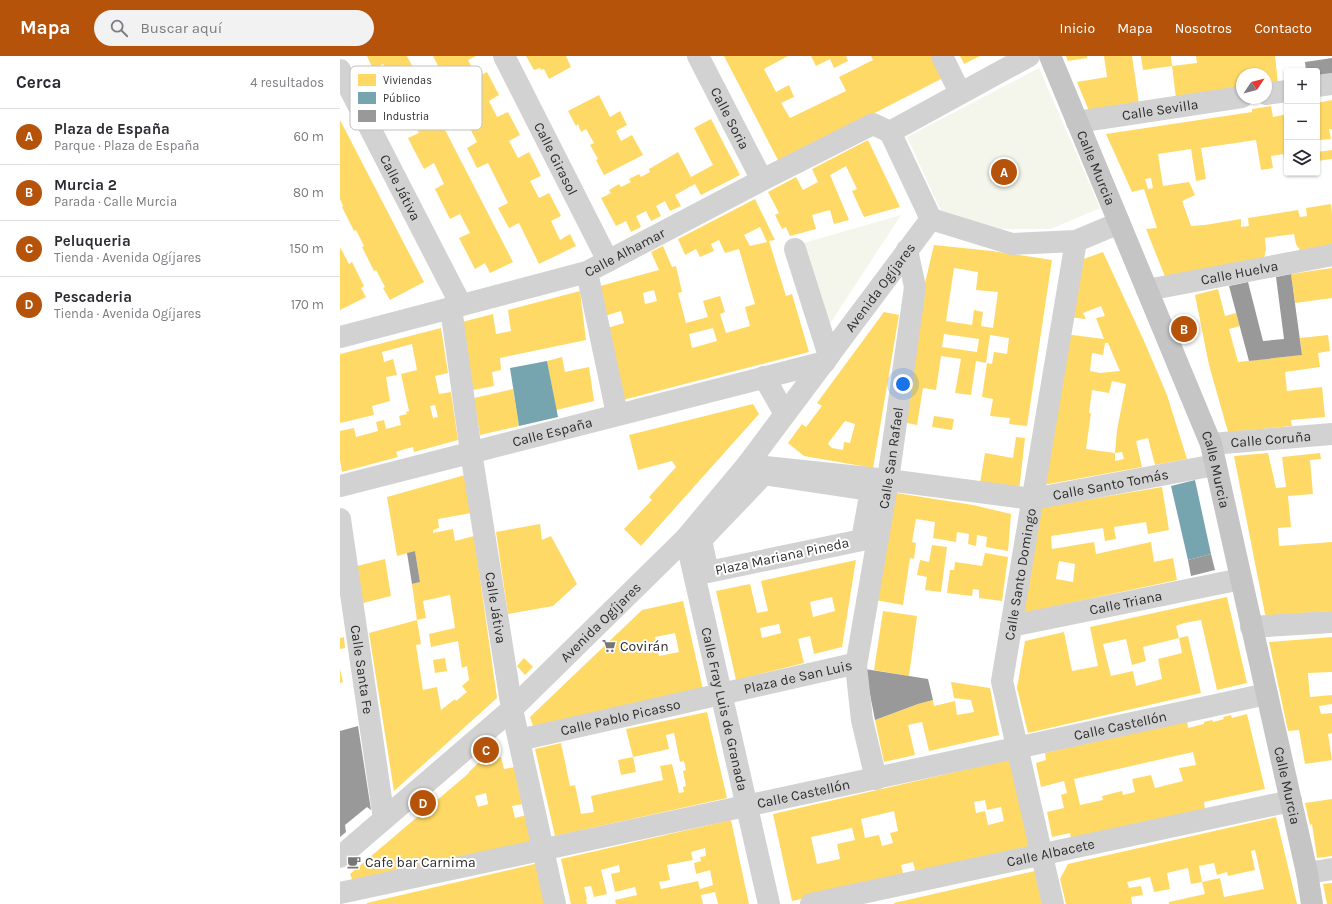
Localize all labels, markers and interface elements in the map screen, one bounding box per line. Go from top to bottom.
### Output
search box [94,10,374,46]
text: Mapa [20,17,70,39]
icon: search [108,17,130,39]
text: Buscar aquí [140,19,222,37]
text: Inicio [1060,20,1095,37]
text: Mapa [1117,20,1153,37]
text: Nosotros [1175,20,1232,37]
text: Contacto [1254,20,1312,37]
legend [350,66,482,130]
north arrow [1236,68,1272,104]
map controls [1284,68,1320,176]
button: + [1284,68,1320,104]
text: Cerca [16,72,61,92]
text: Viviendas [383,74,432,87]
text: 4 resultados [250,75,324,90]
street label: Calle Soria [707,84,753,152]
text: Público [383,92,420,105]
street label: Calle Sevilla [1121,96,1200,124]
button: − [1284,104,1320,140]
text: Industria [383,110,429,123]
street label: Calle Girasol [530,119,581,198]
text: Plaza de España [54,120,170,138]
street label: Calle Murcia [1073,128,1119,208]
text: A [25,129,33,144]
text: 60 m [294,129,324,144]
text: Parque · Plaza de España [54,138,199,153]
button: layers [1284,140,1320,176]
street label: Calle Játiva [376,152,424,224]
pin: A [991,157,1017,187]
text: Murcia 2 [54,176,117,194]
text: B [25,185,33,200]
text: 80 m [293,185,324,200]
text: Parada · Calle Murcia [54,194,177,209]
street label: Calle Alhamar [582,224,669,281]
text: Peluqueria [54,232,131,250]
street label: Avenida Ogíjares [842,240,919,335]
text: C [25,241,33,256]
text: 150 m [289,241,324,256]
text: Tienda · Avenida Ogíjares [54,250,201,265]
street label: Calle Huelva [1199,257,1280,289]
text: Pescaderia [54,288,132,306]
text: D [25,297,33,312]
text: 170 m [291,297,324,312]
text: Tienda · Avenida Ogíjares [54,306,201,321]
pin: B [1171,314,1197,344]
your location [893,374,913,394]
street label: Calle San Rafael [875,406,907,510]
street label: Calle España [510,414,594,451]
street label: Calle Murcia [1197,428,1233,510]
street label: Calle Coruña [1230,428,1312,451]
street label: Calle Santo Tomás [1051,466,1170,504]
street label: Calle Santo Domingo [1001,507,1040,642]
street label: Plaza Mariana Pineda [714,534,851,579]
street label: Calle Játiva [481,571,509,645]
street label: Avenida Ogíjares [557,579,645,666]
street label: Calle Triana [1088,587,1164,619]
street label: Calle Santa Fe [347,624,376,715]
street label: Calle Fray Luis de Granada [697,626,751,793]
supermarket icon: Covirán [601,638,617,654]
place label: Covirán [620,638,669,655]
street label: Plaza de San Luis [742,657,854,698]
street label: Calle Pablo Picasso [559,696,682,739]
street label: Calle Castellón [1072,708,1168,744]
pin: C [473,735,499,765]
street label: Calle Murcia [1270,745,1304,826]
street label: Calle Castellón [755,776,852,812]
pin: D [410,788,436,818]
street label: Calle Albacete [1005,835,1096,871]
cafe icon: Cafe bar Carnima [346,854,362,870]
place label: Cafe bar Carnima [365,854,476,871]

